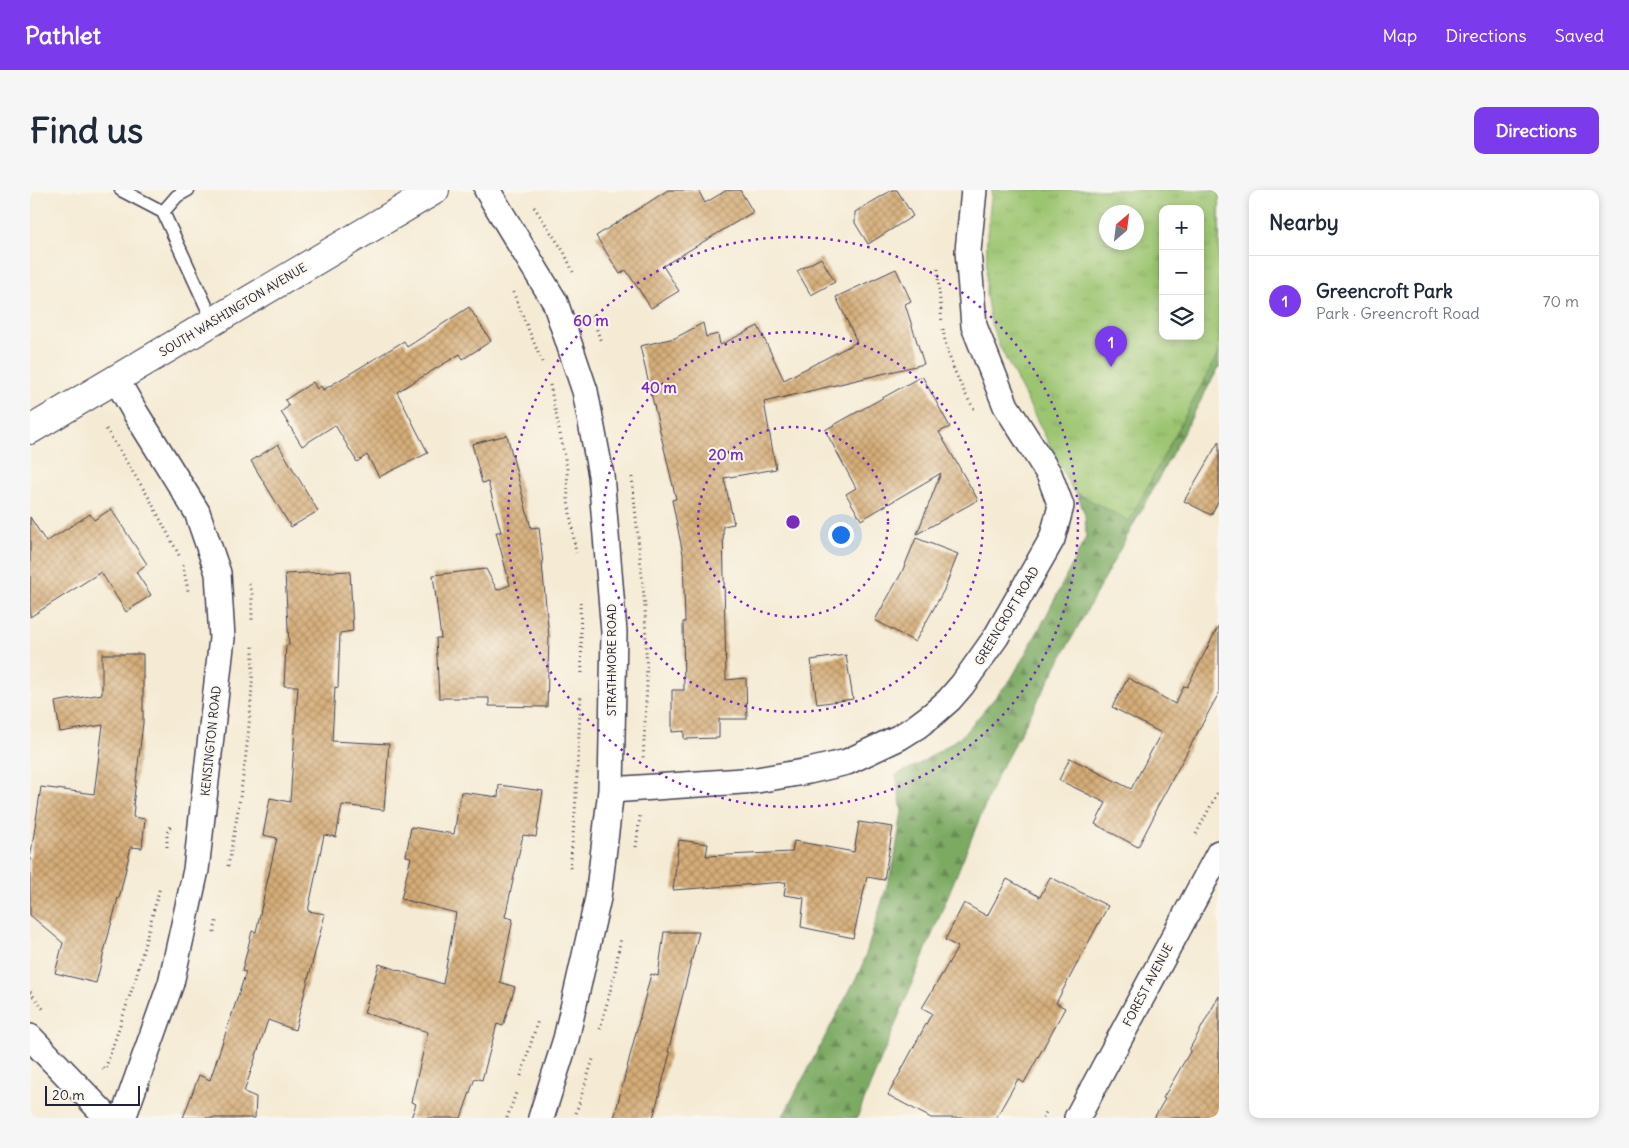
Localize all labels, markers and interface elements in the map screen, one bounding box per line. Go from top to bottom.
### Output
text: Pathlet [25,20,101,50]
text: Map [1382,24,1417,47]
text: Directions [1445,24,1527,47]
text: Saved [1555,24,1604,47]
button: Directions [1474,107,1599,154]
text: Find us [30,108,143,152]
north arrow [1099,205,1144,250]
map controls [1159,205,1204,340]
button: + [1159,205,1204,250]
text: Nearby [1269,209,1339,236]
button: − [1159,250,1204,295]
street label: SOUTH WASHINGTON AVENUE [156,259,309,360]
text: Greencroft Park [1316,279,1453,303]
text: 1 [1282,291,1288,311]
text: 70 m [1543,291,1579,311]
button: layers [1159,295,1204,340]
text: Park · Greencroft Road [1316,303,1480,323]
text: 60 m [573,311,609,330]
pin: 1 [1095,326,1127,367]
text: 40 m [641,378,677,397]
text: 20 m [709,445,743,464]
centre of rings [784,513,802,531]
your location [828,522,854,548]
street label: GREENCROFT ROAD [971,564,1042,668]
street label: STRATHMORE ROAD [604,604,619,716]
street label: KENSINGTON ROAD [197,685,224,797]
street label: FOREST AVENUE [1119,941,1176,1029]
scale bar [45,1083,140,1106]
text: 20 m [52,1086,85,1104]

